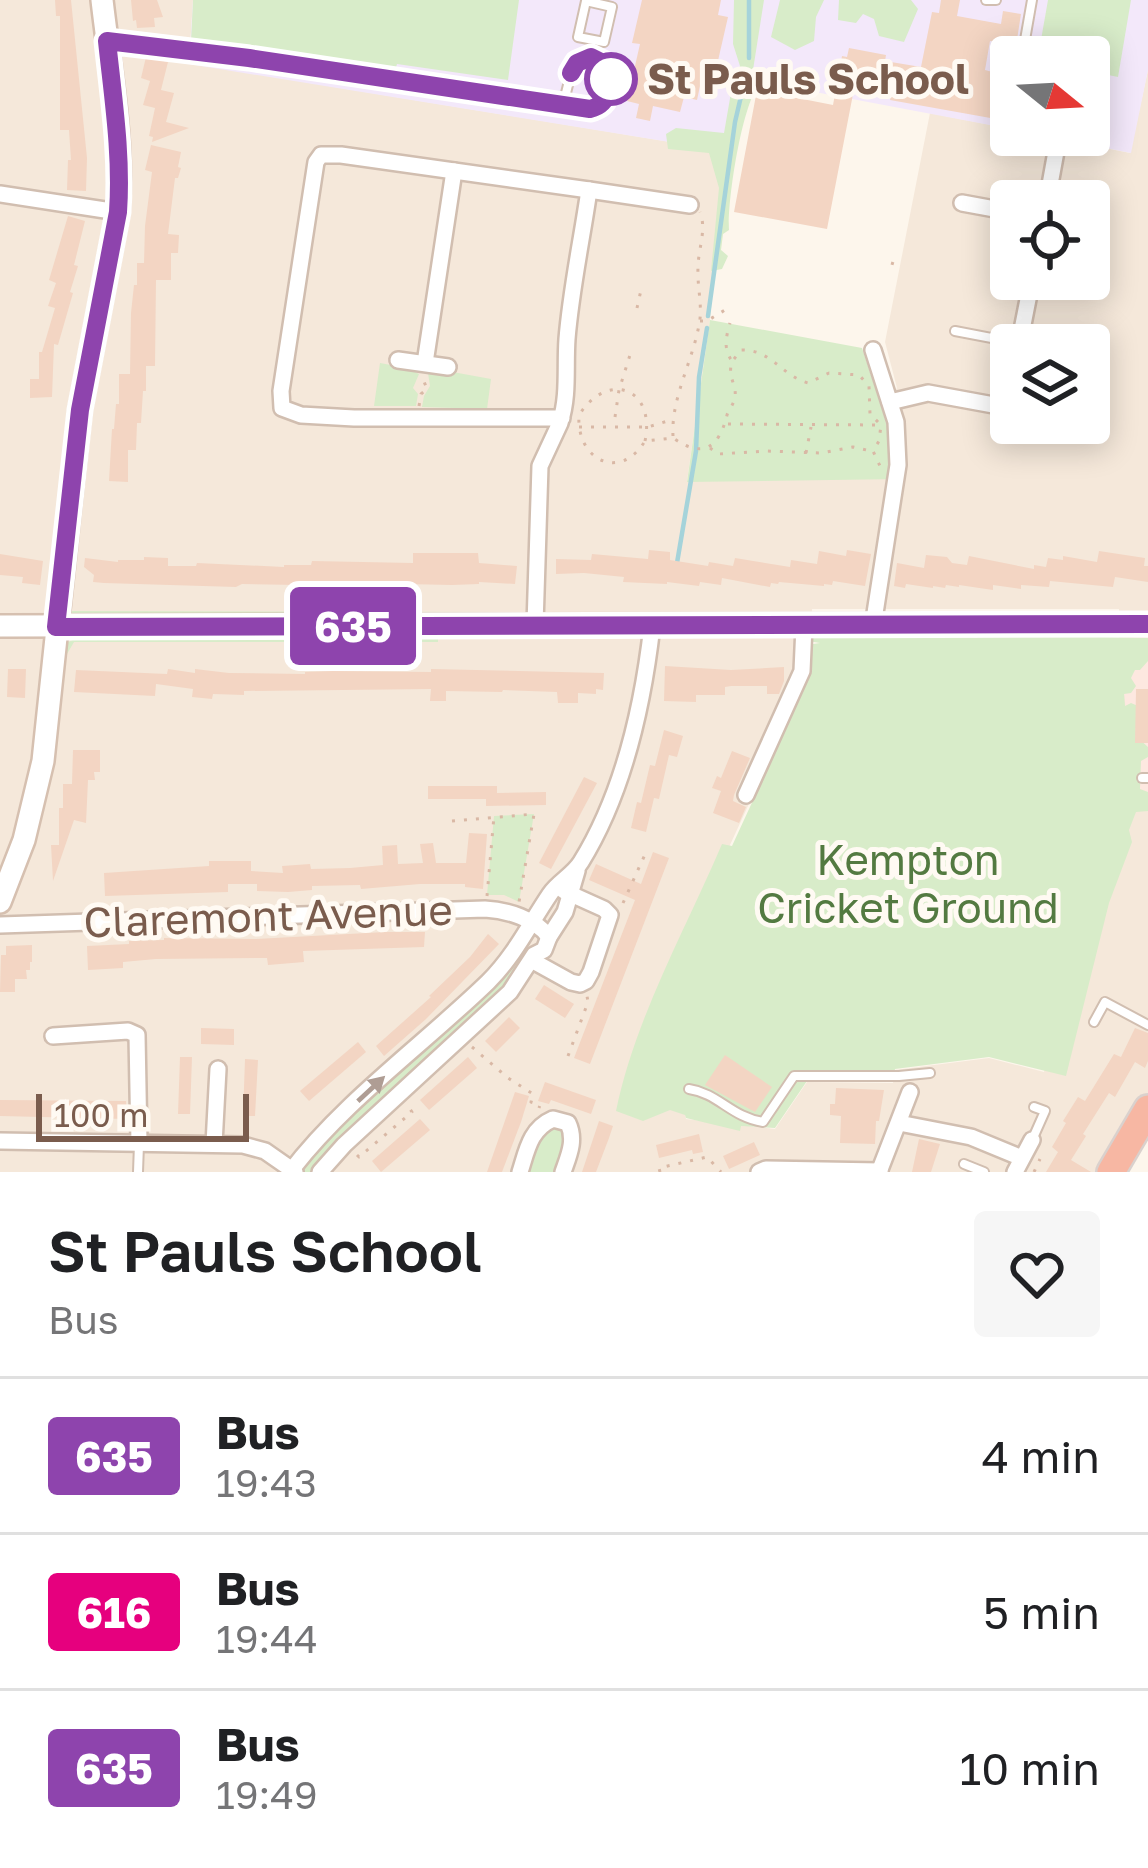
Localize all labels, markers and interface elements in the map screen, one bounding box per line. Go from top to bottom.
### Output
north arrow [990,36,1110,156]
map controls [990,36,1110,444]
place label: St Pauls School [647,53,969,103]
marker: St Pauls School [586,54,636,104]
button: locate [990,180,1110,300]
button: layers [990,324,1110,444]
line badge: 635 [284,587,422,665]
text: 635 [314,601,392,651]
park label: Kempton Cricket Ground [757,834,1059,932]
street label: Claremont Avenue [83,884,453,946]
one-way arrow [357,1075,386,1103]
scale bar [36,1088,249,1141]
text: 100 m [54,1095,148,1134]
button: heart [974,1211,1100,1337]
text: St Pauls School [48,1216,482,1285]
text: Bus [48,1296,118,1343]
text: Bus [216,1405,300,1459]
text: 4 min [982,1429,1100,1483]
text: 635 [75,1431,153,1481]
text: 19:43 [216,1459,317,1506]
text: Bus [216,1561,300,1615]
text: 5 min [983,1585,1100,1639]
text: 616 [77,1587,151,1637]
text: 19:44 [216,1615,318,1662]
text: Bus [216,1717,300,1771]
text: 10 min [959,1741,1100,1795]
text: 635 [75,1743,153,1793]
text: 19:49 [216,1771,318,1818]

